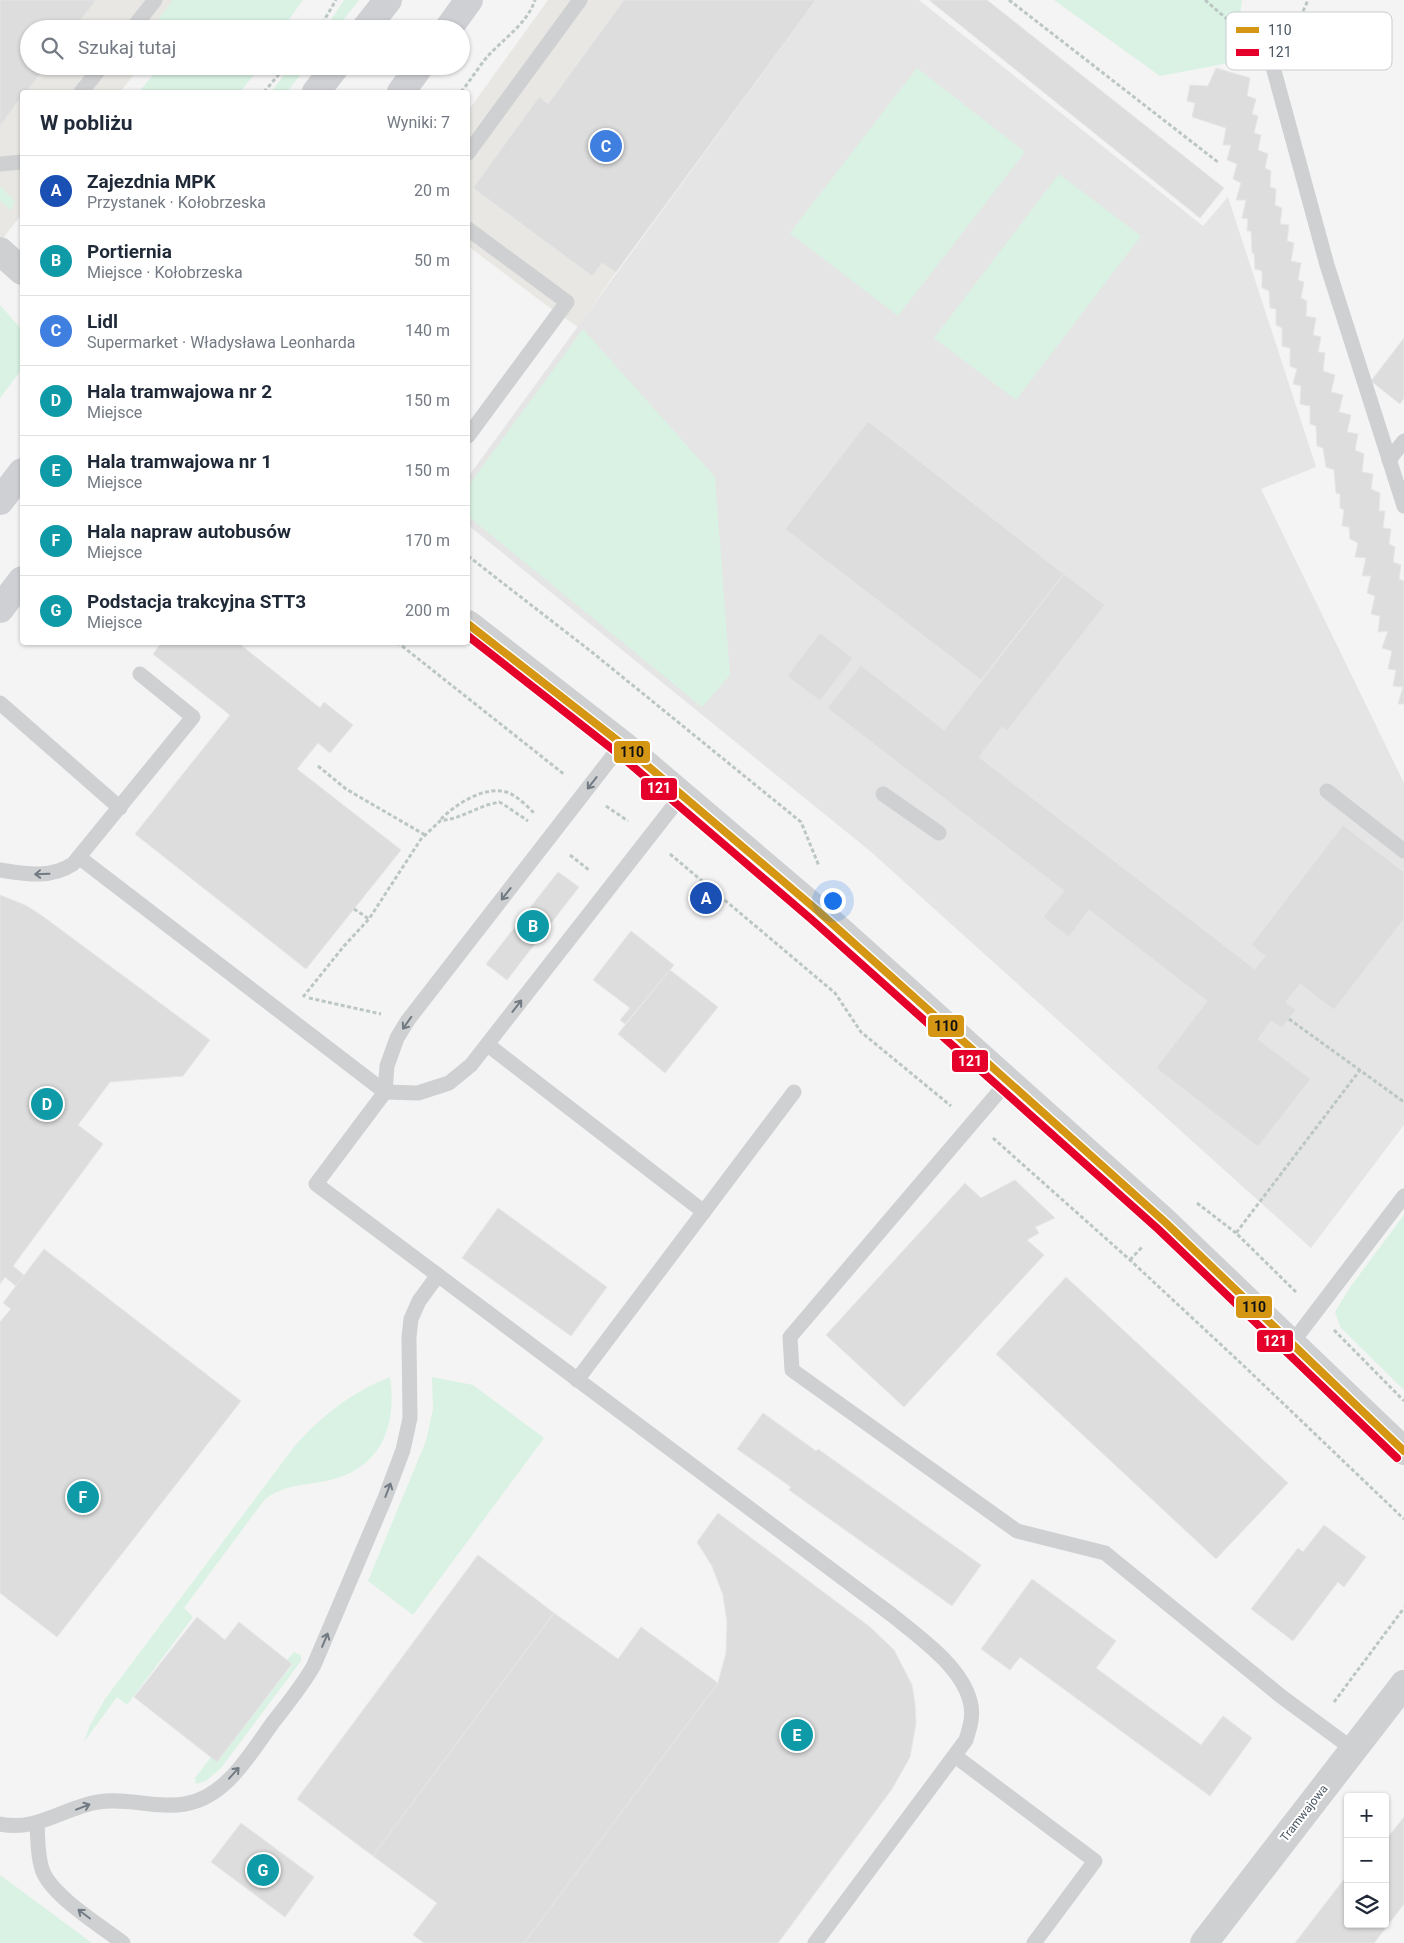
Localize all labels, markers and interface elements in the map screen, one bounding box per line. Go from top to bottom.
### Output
legend [1226,12,1392,70]
search box [20,20,470,75]
text: 110 [1268,22,1292,38]
icon: search [38,34,66,62]
text: Szukaj tutaj [78,36,176,59]
text: 121 [1268,44,1292,60]
text: W pobliżu [40,111,133,135]
text: Wyniki: 7 [387,113,450,132]
pin: C [590,127,622,165]
text: Zajezdnia MPK [87,170,216,193]
text: A [51,181,61,200]
text: 20 m [414,181,450,200]
text: Przystanek · Kołobrzeska [87,193,266,212]
text: Portiernia [87,240,172,263]
text: B [51,251,61,270]
text: 50 m [414,251,450,270]
text: Miejsce · Kołobrzeska [87,263,243,282]
text: Lidl [87,310,118,333]
text: C [51,321,61,340]
text: 140 m [405,321,450,340]
text: Supermarket · Władysława Leonharda [87,333,356,352]
text: Hala tramwajowa nr 2 [87,380,272,403]
text: D [51,391,61,410]
text: 150 m [405,391,450,410]
text: Miejsce [87,403,142,422]
text: Hala tramwajowa nr 1 [87,450,272,473]
text: E [52,461,61,480]
text: 150 m [405,461,450,480]
text: Miejsce [87,473,142,492]
text: Hala napraw autobusów [87,520,291,543]
text: F [52,531,60,550]
text: 170 m [405,531,450,550]
text: Miejsce [87,543,142,562]
text: Podstacja trakcyjna STT3 [87,590,306,613]
text: G [51,601,61,620]
text: 200 m [405,601,450,620]
text: Miejsce [87,613,142,632]
line badge: 110 [613,740,651,764]
text: 110 [620,744,644,760]
one-way arrow [586,776,597,789]
line badge: 121 [640,777,678,801]
text: 121 [647,780,671,796]
one-way arrow [34,870,50,879]
pin: A [690,879,722,917]
one-way arrow [501,887,512,900]
your location [820,888,846,914]
pin: B [517,907,549,945]
one-way arrow [512,1000,523,1013]
line badge: 110 [927,1014,965,1038]
one-way arrow [402,1016,412,1030]
text: 110 [934,1018,958,1034]
line badge: 121 [951,1049,989,1073]
text: 121 [958,1053,982,1069]
pin: D [31,1085,63,1123]
line badge: 110 [1235,1295,1273,1319]
text: 110 [1242,1299,1266,1315]
line badge: 121 [1256,1329,1294,1353]
text: 121 [1263,1333,1287,1349]
pin: F [67,1478,99,1516]
one-way arrow [384,1483,393,1498]
one-way arrow [321,1633,331,1648]
pin: E [781,1716,813,1754]
one-way arrow [228,1767,240,1780]
street label: Tramwajowa [1277,1782,1331,1844]
map controls [1344,1793,1389,1928]
button: + [1344,1793,1389,1838]
one-way arrow [75,1801,90,1811]
button: − [1344,1838,1389,1883]
pin: G [247,1851,279,1889]
button: layers [1344,1883,1389,1928]
one-way arrow [78,1908,91,1919]

